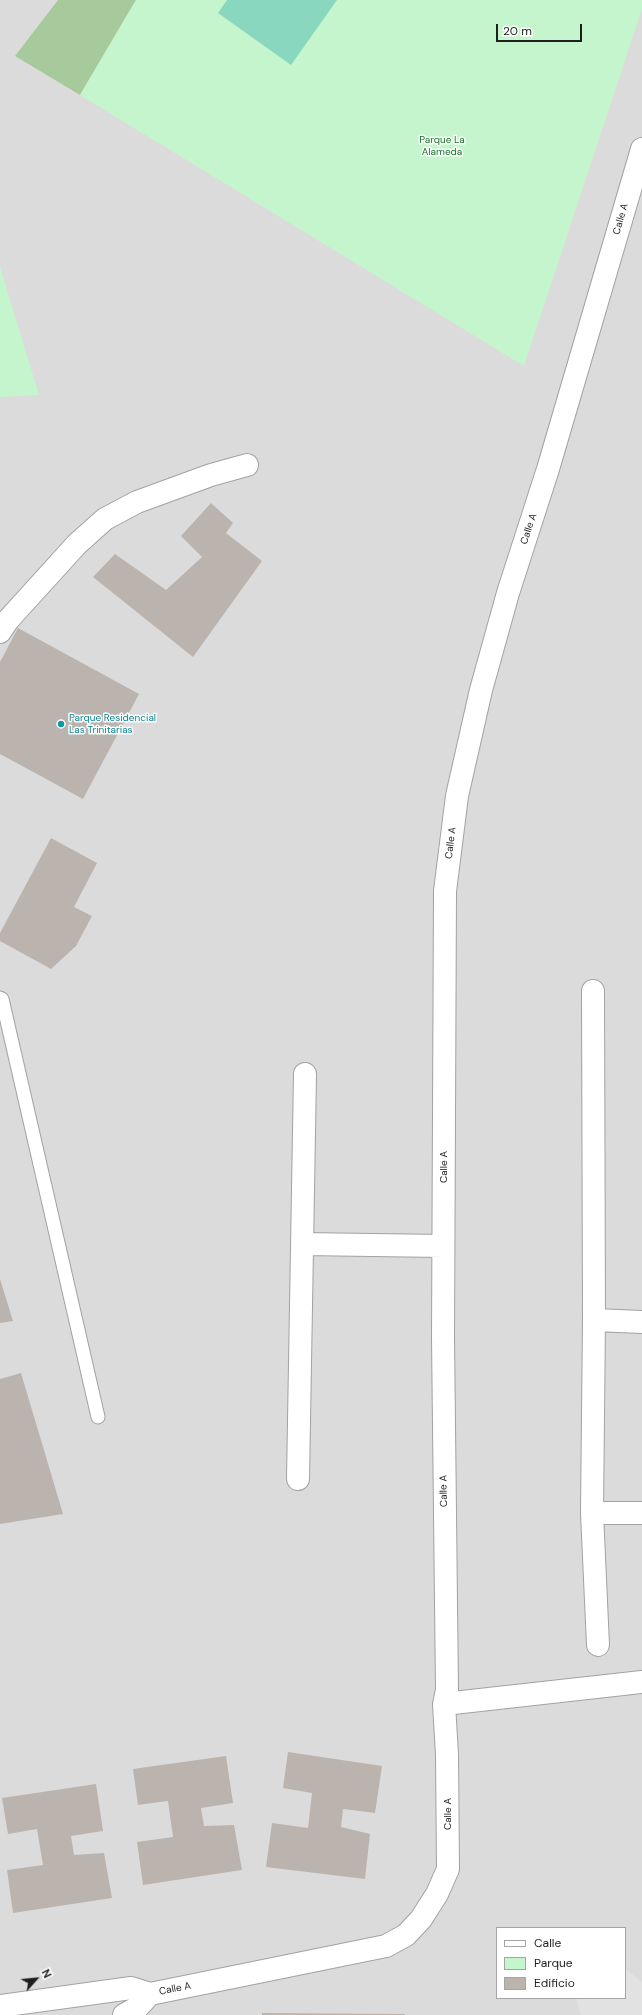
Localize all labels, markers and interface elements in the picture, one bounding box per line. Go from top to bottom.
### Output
scale bar [498,16,584,42]
text: 20 m [503,23,532,39]
park label: Parque La Alameda [419,134,465,158]
street label: Calle A [611,202,631,236]
street label: Calle A [518,512,540,546]
place label: Parque Residencial Las Trinitarias [69,712,156,736]
marker: Parque Residencial Las Trinitarias [56,719,66,729]
street label: Calle A [443,826,459,860]
street label: Calle A [438,1151,450,1183]
street label: Calle A [438,1475,450,1507]
street label: Calle A [442,1798,454,1830]
legend [496,1927,626,1999]
text: Calle [534,1935,561,1951]
text: Parque [534,1955,573,1971]
north arrow [16,1959,56,1999]
text: N [39,1967,55,1980]
text: Edificio [534,1975,575,1991]
street label: Calle A [158,1980,192,1998]

